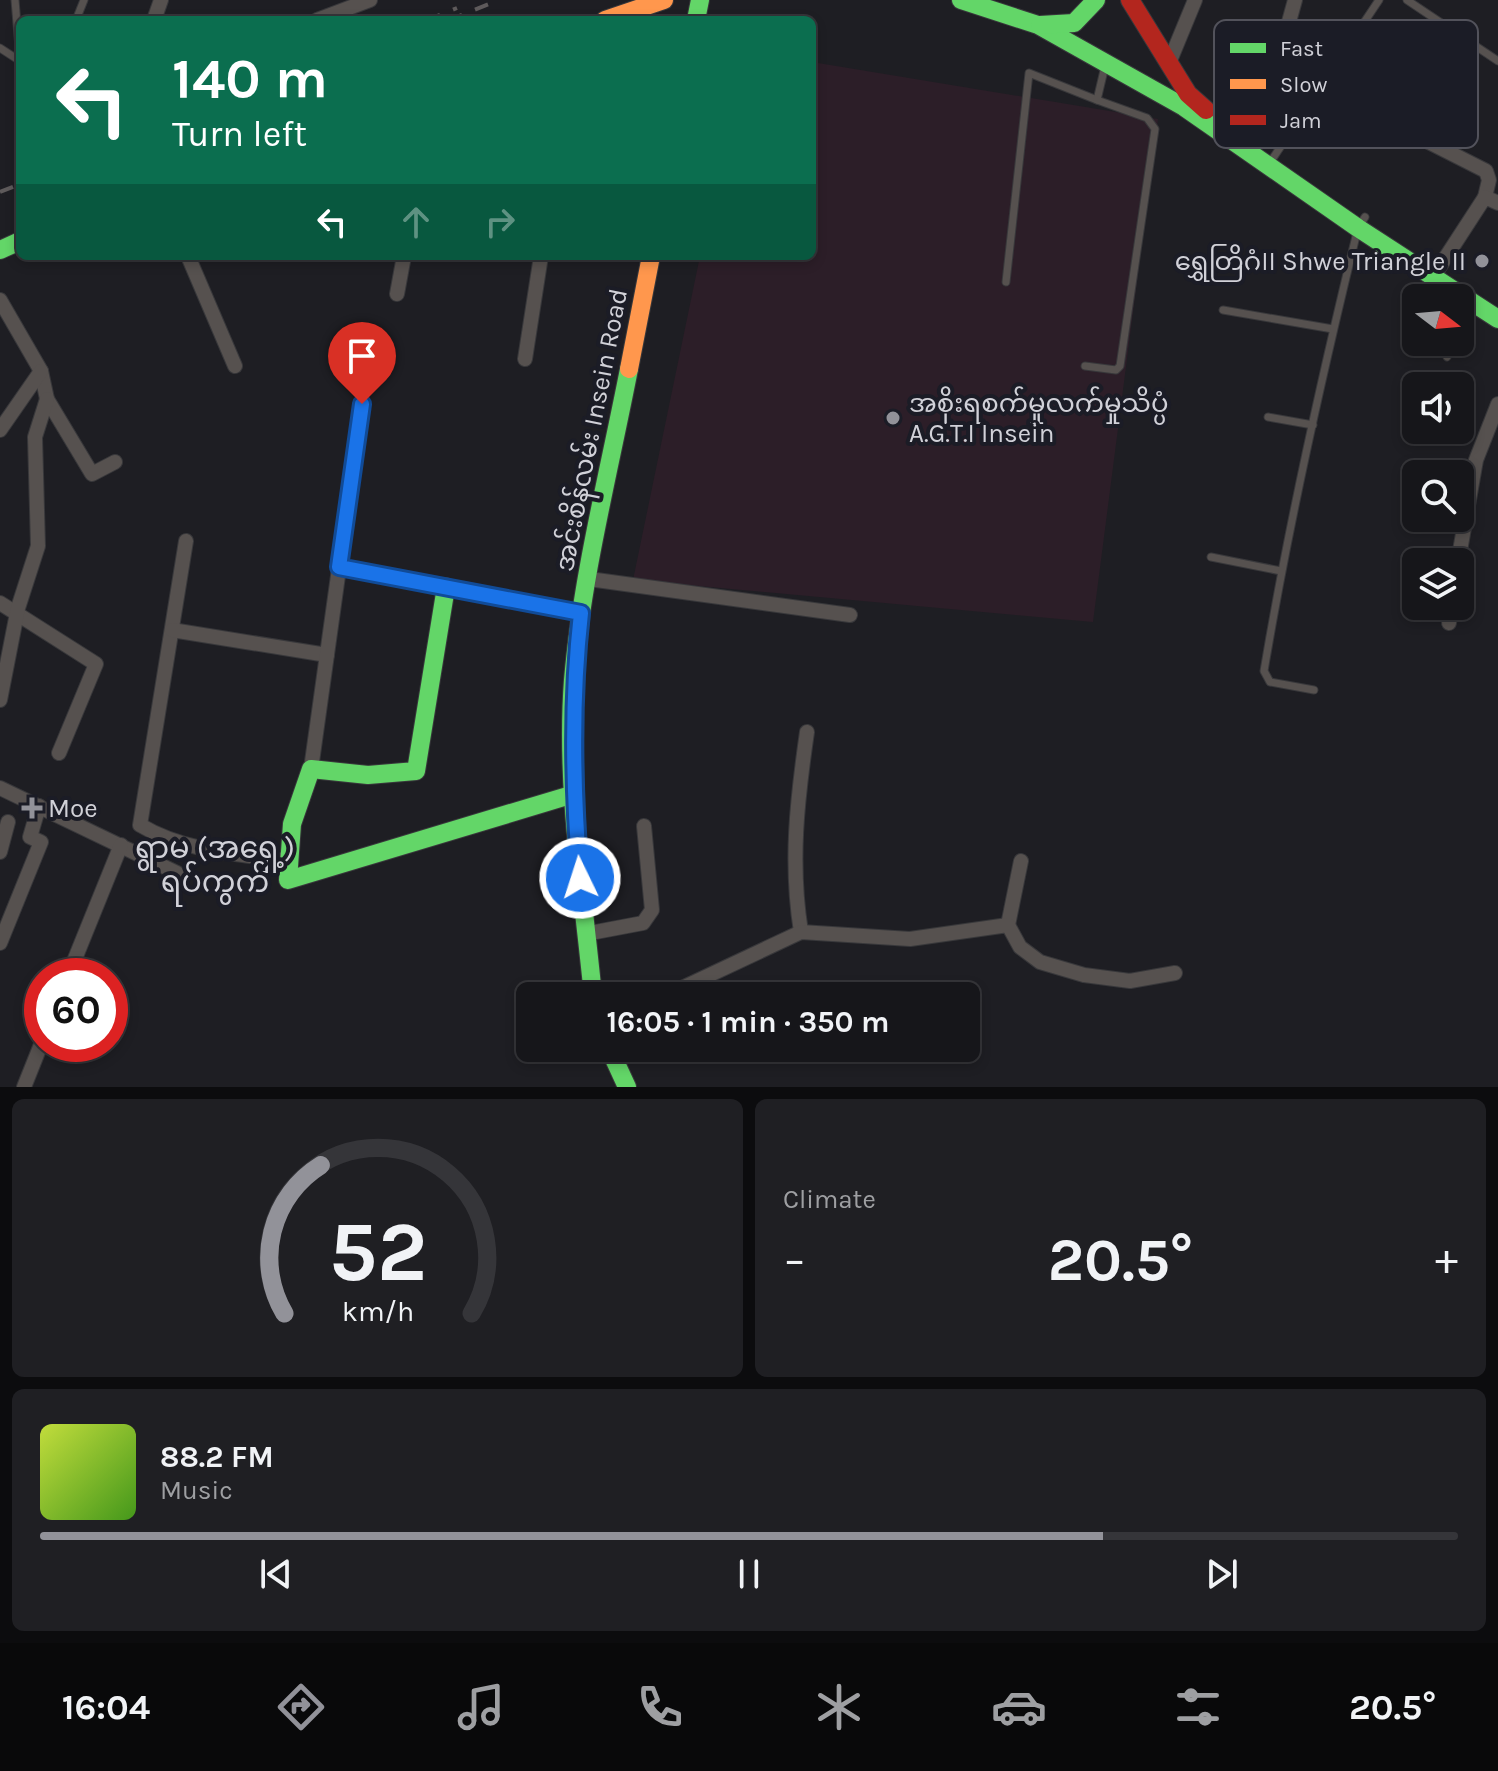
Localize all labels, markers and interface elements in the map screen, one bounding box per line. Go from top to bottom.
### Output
legend [1214,20,1478,148]
text: Fast [1280,36,1323,62]
text: 140 m [172,46,328,111]
icon: left [40,48,144,152]
text: Slow [1280,72,1327,98]
text: Jam [1280,108,1322,134]
text: Turn left [172,113,307,155]
icon: left [310,200,354,244]
icon: ahead [394,200,438,244]
icon: right [478,200,522,244]
place label: ရွှေတြိဂံII Shwe Triangle II [1175,244,1466,282]
marker: ရွှေတြိဂံII Shwe Triangle II [1473,252,1491,270]
north arrow [1402,284,1474,356]
map controls [1402,284,1474,620]
street label: အင်းစိန်လမ်း Insein Road [547,286,639,575]
pin [328,322,396,404]
icon: arrive [340,334,384,378]
button: sound [1402,372,1474,444]
place label: အစိုးရစက်မှုလက်မှုသိပ္ပံ A.G.T.I Insein [909,386,1168,449]
marker: အစိုးရစက်မှုလက်မှုသိပ္ပံ A.G.T.I Insein [884,409,902,427]
button: search [1402,460,1474,532]
button: layers [1402,548,1474,620]
place label: Moe [48,793,98,824]
marker: Moe [23,799,41,817]
district label: ရွာမ (အရှေ့) ရပ်ကွက် [135,830,295,907]
position arrow [538,836,622,920]
speed limit sign: 60 [24,958,128,1062]
text: 16:05 · 1 min · 350 m [606,1004,890,1040]
text: Climate [783,1184,876,1215]
text: 52 [328,1204,427,1301]
text: 20.5° [1048,1225,1193,1295]
text: − [783,1234,806,1285]
text: + [1435,1234,1458,1285]
text: km/h [341,1295,414,1328]
text: 88.2 FM [160,1439,274,1475]
text: Music [160,1475,233,1506]
icon: previous [254,1552,298,1596]
icon: pause [727,1552,771,1596]
icon: next [1200,1552,1244,1596]
icon: directions [273,1679,329,1735]
icon: music [453,1679,509,1735]
icon: phone [632,1679,688,1735]
icon: climate [811,1679,867,1735]
icon: car [991,1679,1047,1735]
icon: filters [1170,1679,1226,1735]
text: 16:04 [62,1686,150,1728]
text: 20.5° [1349,1686,1436,1728]

